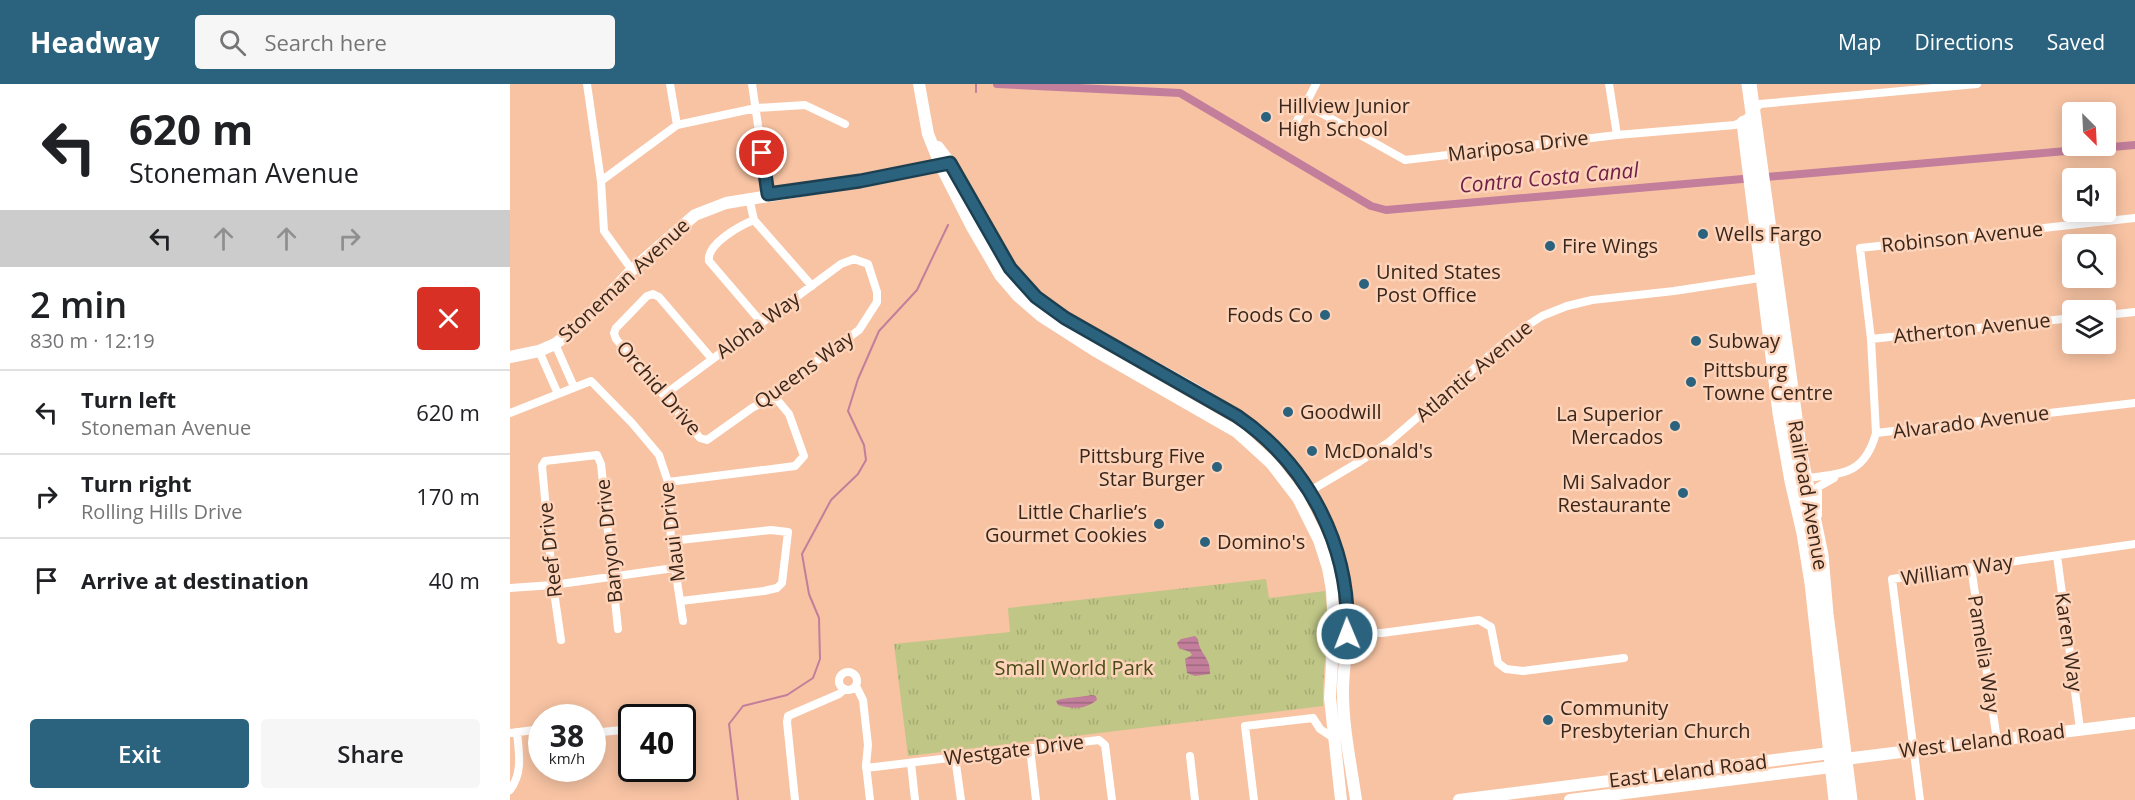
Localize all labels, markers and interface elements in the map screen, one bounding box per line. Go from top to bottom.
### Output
search box [195,15,615,69]
text: Headway [30,23,159,61]
icon: search [216,26,249,59]
text: Search here [264,27,387,57]
text: Map [1838,28,1881,56]
text: Directions [1914,28,2014,56]
text: Saved [2047,28,2105,56]
place label: Hillview Junior High School [1278,92,1410,142]
text: 620 m [129,100,253,157]
north arrow [2062,102,2116,156]
map controls [2062,102,2116,354]
icon: left [30,108,108,186]
marker: Hillview Junior High School [1259,110,1273,124]
street label: Mariposa Drive [1446,123,1590,168]
pin [736,127,787,178]
icon: arrive [745,136,778,169]
text: Stoneman Avenue [129,154,359,191]
water label: Contra Costa Canal [1458,155,1640,199]
button: sound [2062,168,2116,222]
street label: Stoneman Avenue [552,212,695,348]
street label: Robinson Avenue [1880,215,2044,258]
place label: Wells Fargo [1715,220,1822,247]
icon: left [144,222,177,255]
icon: ahead [207,222,240,255]
icon: ahead [270,222,303,255]
icon: right [333,222,366,255]
marker: Wells Fargo [1696,227,1710,241]
place label: Fire Wings [1562,232,1658,259]
button: search [2062,234,2116,288]
marker: Fire Wings [1543,239,1557,253]
place label: United States Post Office [1376,258,1501,308]
marker: United States Post Office [1357,277,1371,291]
text: 2 min [30,280,127,329]
street label: Aloha Way [710,284,806,364]
button: close [417,287,480,350]
button: layers [2062,300,2116,354]
place label: Foods Co [1227,301,1313,328]
street label: Atherton Avenue [1892,306,2052,349]
marker: Foods Co [1318,308,1332,322]
street label: Atlantic Avenue [1410,314,1538,427]
street label: Queens Way [748,324,860,415]
text: 830 m · 12:19 [30,327,155,354]
place label: Subway [1708,327,1781,354]
marker: Subway [1689,334,1703,348]
street label: Orchid Drive [611,335,708,441]
place label: Pittsburg Towne Centre [1703,356,1833,406]
marker: Pittsburg Towne Centre [1684,375,1698,389]
text: Turn left [81,384,176,414]
icon: left [30,396,63,429]
text: 620 m [416,397,480,427]
place label: Goodwill [1300,398,1381,425]
street label: Alvarado Avenue [1891,399,2051,444]
place label: La Superior Mercados [1556,400,1663,450]
marker: Goodwill [1281,405,1295,419]
text: Stoneman Avenue [81,414,251,441]
street label: Railroad Avenue [1782,418,1835,572]
marker: La Superior Mercados [1668,419,1682,433]
place label: McDonald's [1324,437,1433,464]
place label: Pittsburg Five Star Burger [1079,442,1205,492]
marker: McDonald's [1305,444,1319,458]
marker: Pittsburg Five Star Burger [1210,460,1224,474]
text: Turn right [81,468,192,498]
place label: Mi Salvador Restaurante [1557,468,1671,518]
street label: Banyon Drive [589,478,628,605]
icon: right [30,480,63,513]
text: 170 m [416,481,480,511]
street label: Maui Drive [652,481,691,584]
marker: Mi Salvador Restaurante [1676,486,1690,500]
text: Rolling Hills Drive [81,498,242,525]
place label: Little Charlie’s Gourmet Cookies [985,498,1147,548]
street label: Reef Drive [531,501,568,599]
marker: Little Charlie’s Gourmet Cookies [1152,517,1166,531]
place label: Domino's [1217,528,1305,555]
marker: Domino's [1198,535,1212,549]
street label: William Way [1899,547,2016,592]
icon: arrive [30,564,63,597]
text: Arrive at destination [81,565,309,595]
text: 40 m [429,565,480,595]
street label: Karen Way [2049,591,2090,694]
street label: Pamelia Way [1962,593,2007,716]
position arrow [1315,602,1379,666]
park label: Small World Park [995,654,1154,681]
place label: Community Presbyterian Church [1560,694,1751,744]
speed limit sign: 40 [618,704,696,782]
marker: Community Presbyterian Church [1541,713,1555,727]
text: 38 [550,715,584,756]
street label: West Leland Road [1898,717,2066,764]
button: Exit [30,719,249,788]
button: Share [261,719,480,788]
street label: Westgate Drive [942,728,1085,771]
street label: East Leland Road [1607,747,1769,794]
text: km/h [549,748,585,768]

